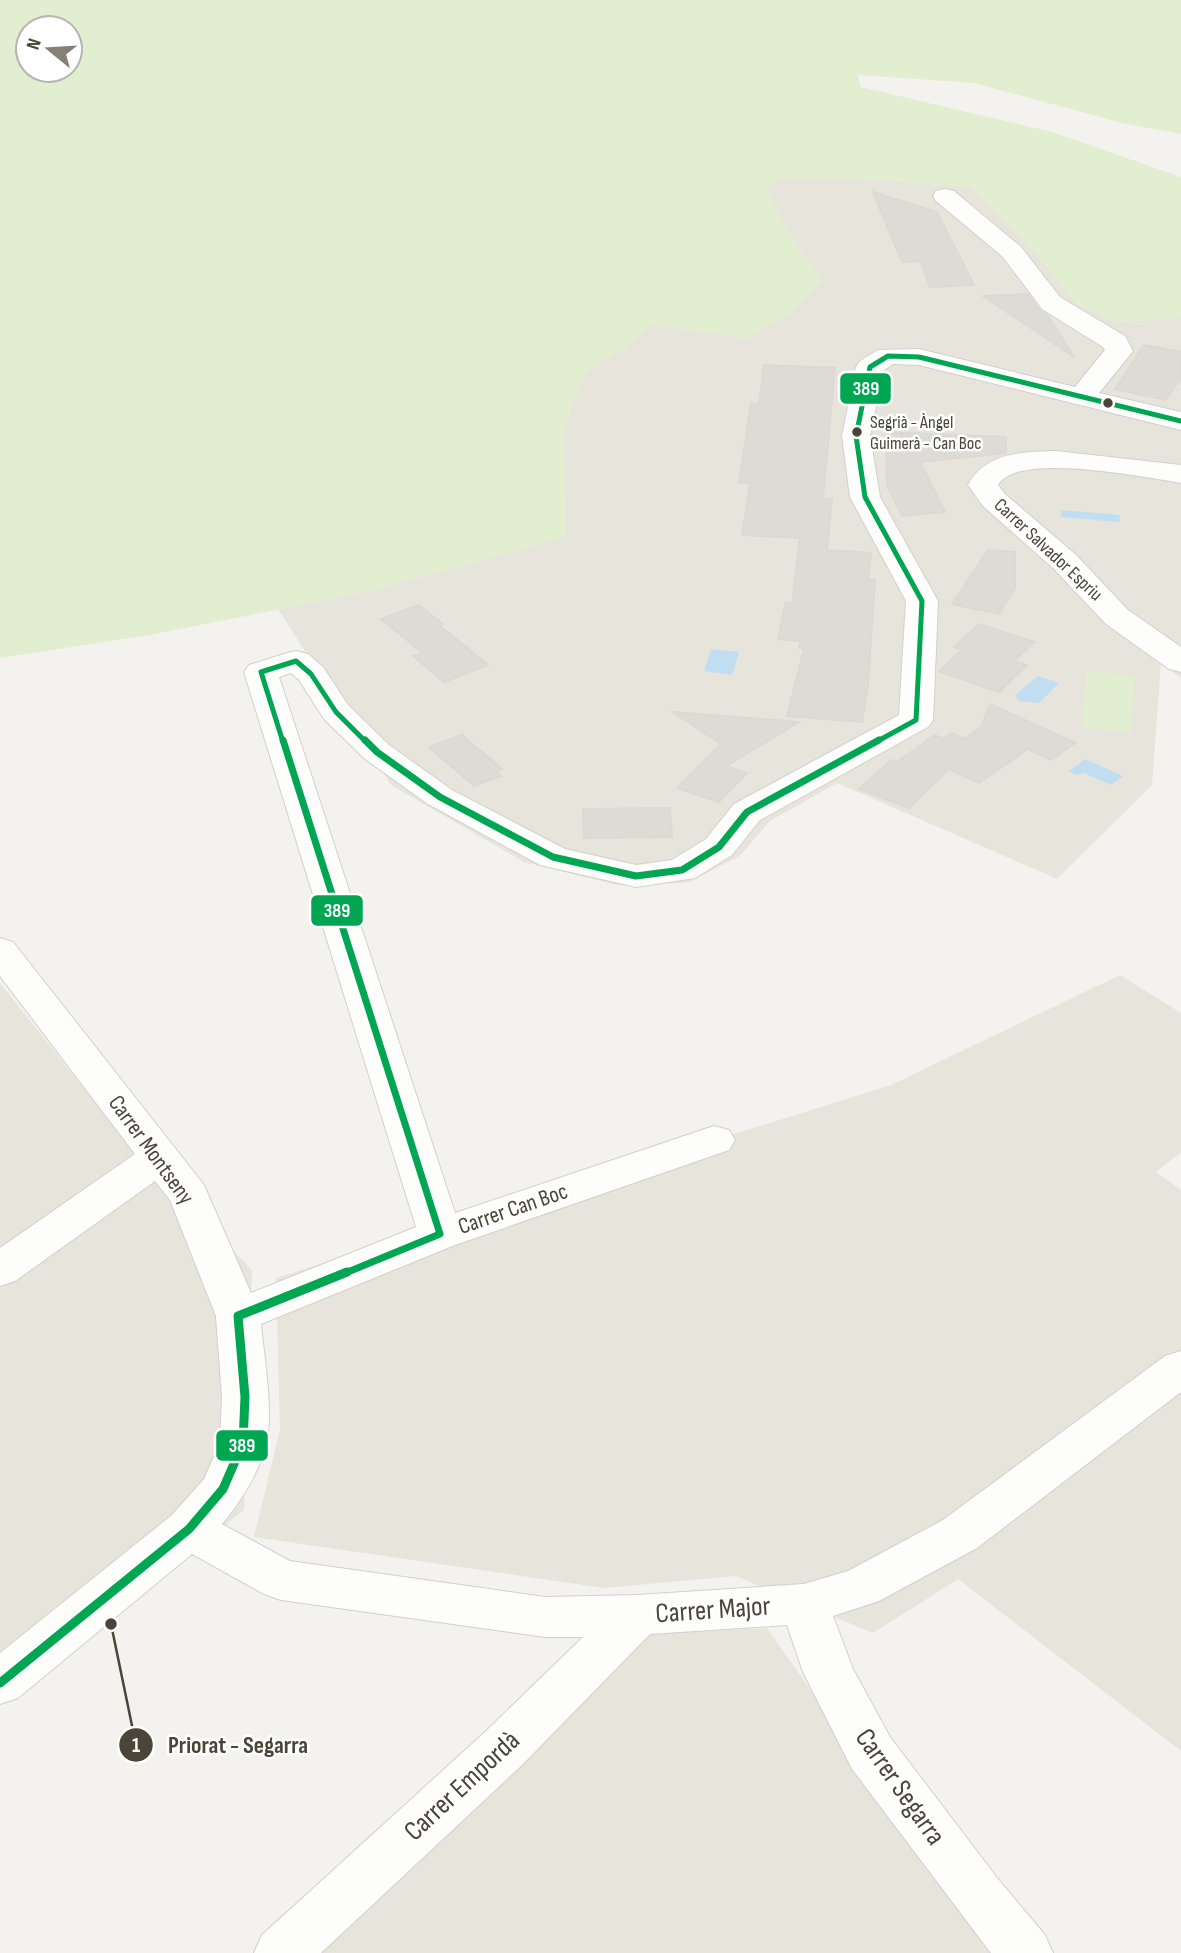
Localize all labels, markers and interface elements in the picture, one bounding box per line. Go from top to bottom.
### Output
north arrow [14,14,84,84]
text: N [22,36,47,53]
line badge: 389 [839,372,892,405]
text: 389 [853,378,879,401]
unlabelled marker [1101,396,1115,410]
place label: Segrià - Àngel Guimerà - Can Boc [870,412,981,454]
marker: Segrià - Àngel Guimerà - Can Boc [850,425,864,439]
street label: Carrer Salvador Espriu [989,494,1107,606]
line badge: 389 [310,894,364,927]
text: 389 [324,900,350,923]
street label: Carrer Montseny [102,1090,200,1210]
street label: Carrer Can Boc [455,1177,571,1241]
line badge: 389 [215,1429,269,1462]
text: 389 [229,1435,255,1458]
street label: Carrer Major [654,1590,772,1630]
street label: Carrer Segarra [848,1722,952,1852]
callout: Priorat - Segarra [118,1723,322,1768]
street label: Carrer Empordà [397,1724,527,1848]
text: Priorat - Segarra [168,1731,308,1760]
text: 1 [132,1733,140,1758]

